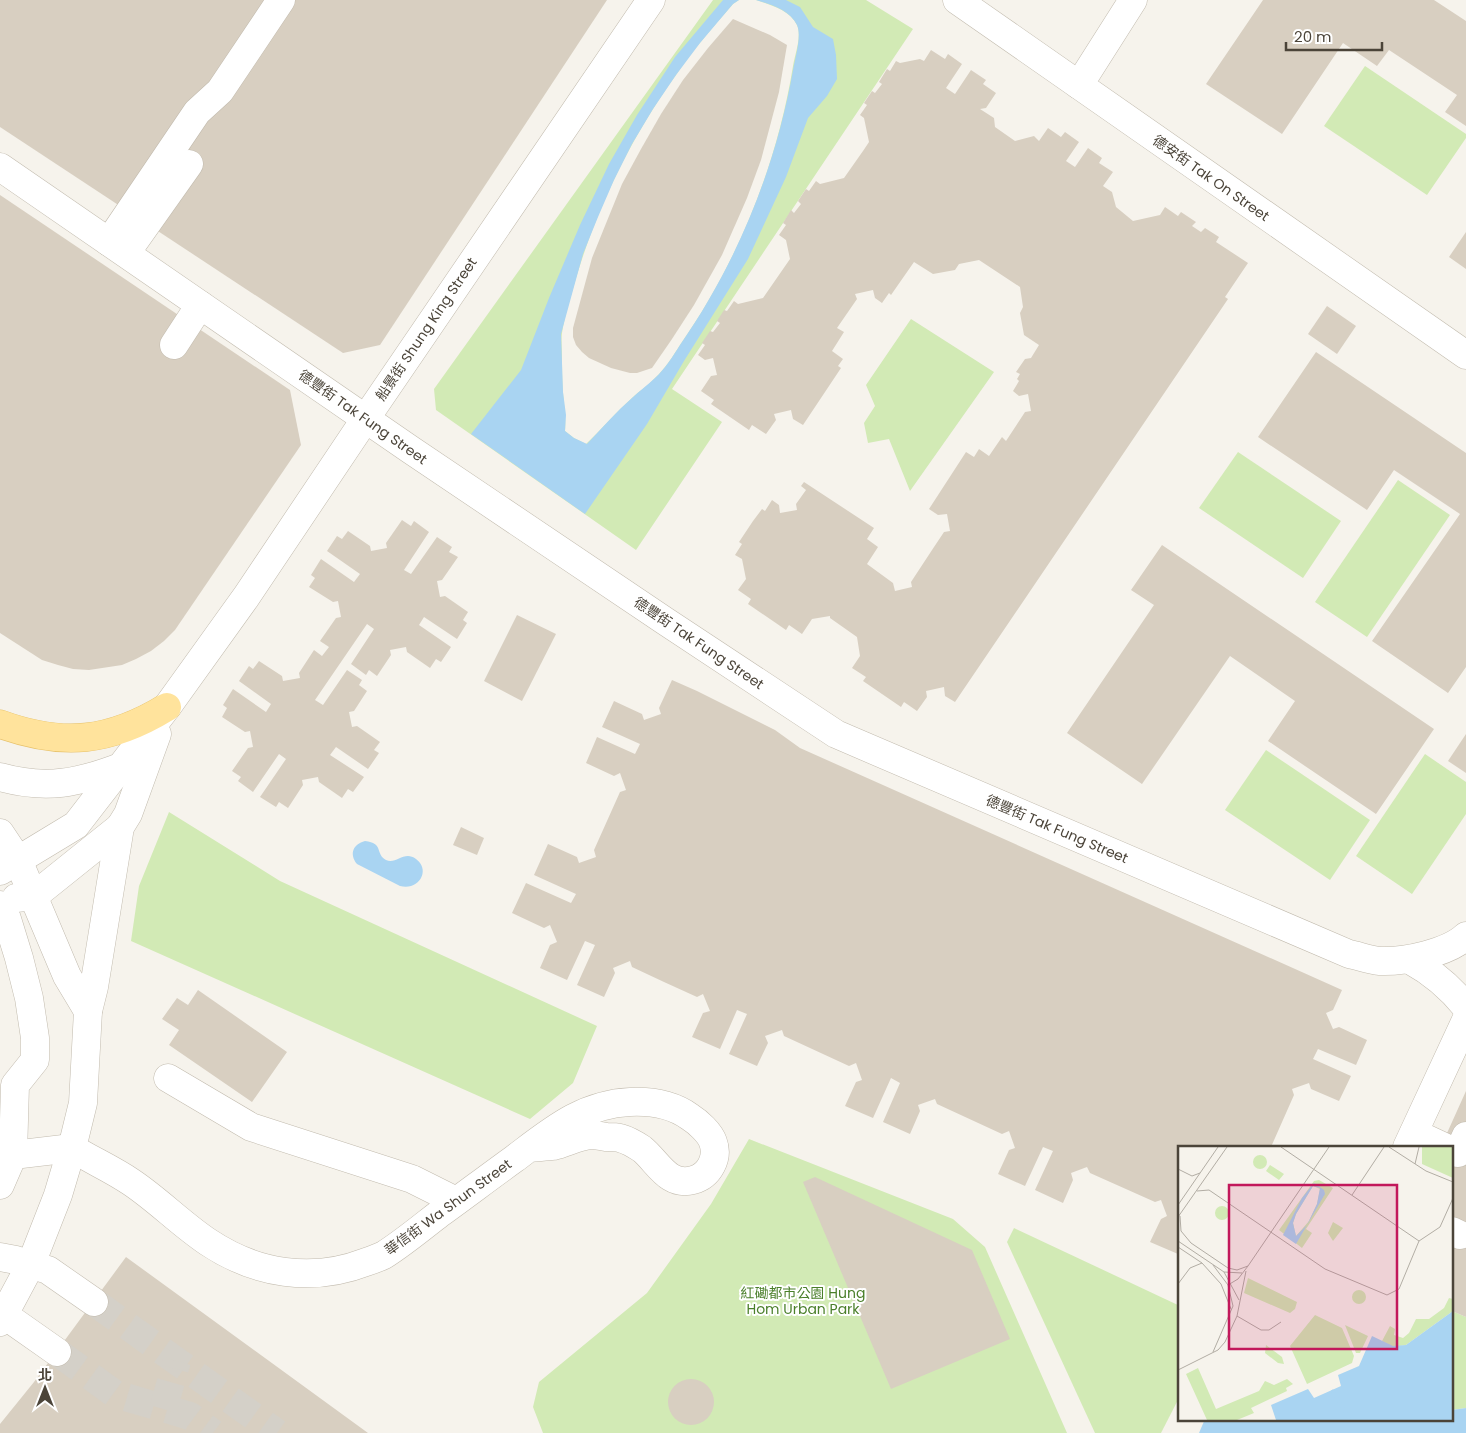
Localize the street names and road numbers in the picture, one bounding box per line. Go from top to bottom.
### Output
street label: 德安街 Tak On Street [1149,130,1273,226]
street label: 船景街 Shung King Street [370,253,482,405]
street label: 德豐街 Tak Fung Street [295,365,431,469]
street label: 德豐街 Tak Fung Street [630,592,768,694]
street label: 德豐街 Tak Fung Street [983,790,1131,868]
street label: 華信街 Wa Shun Street [380,1154,516,1260]

